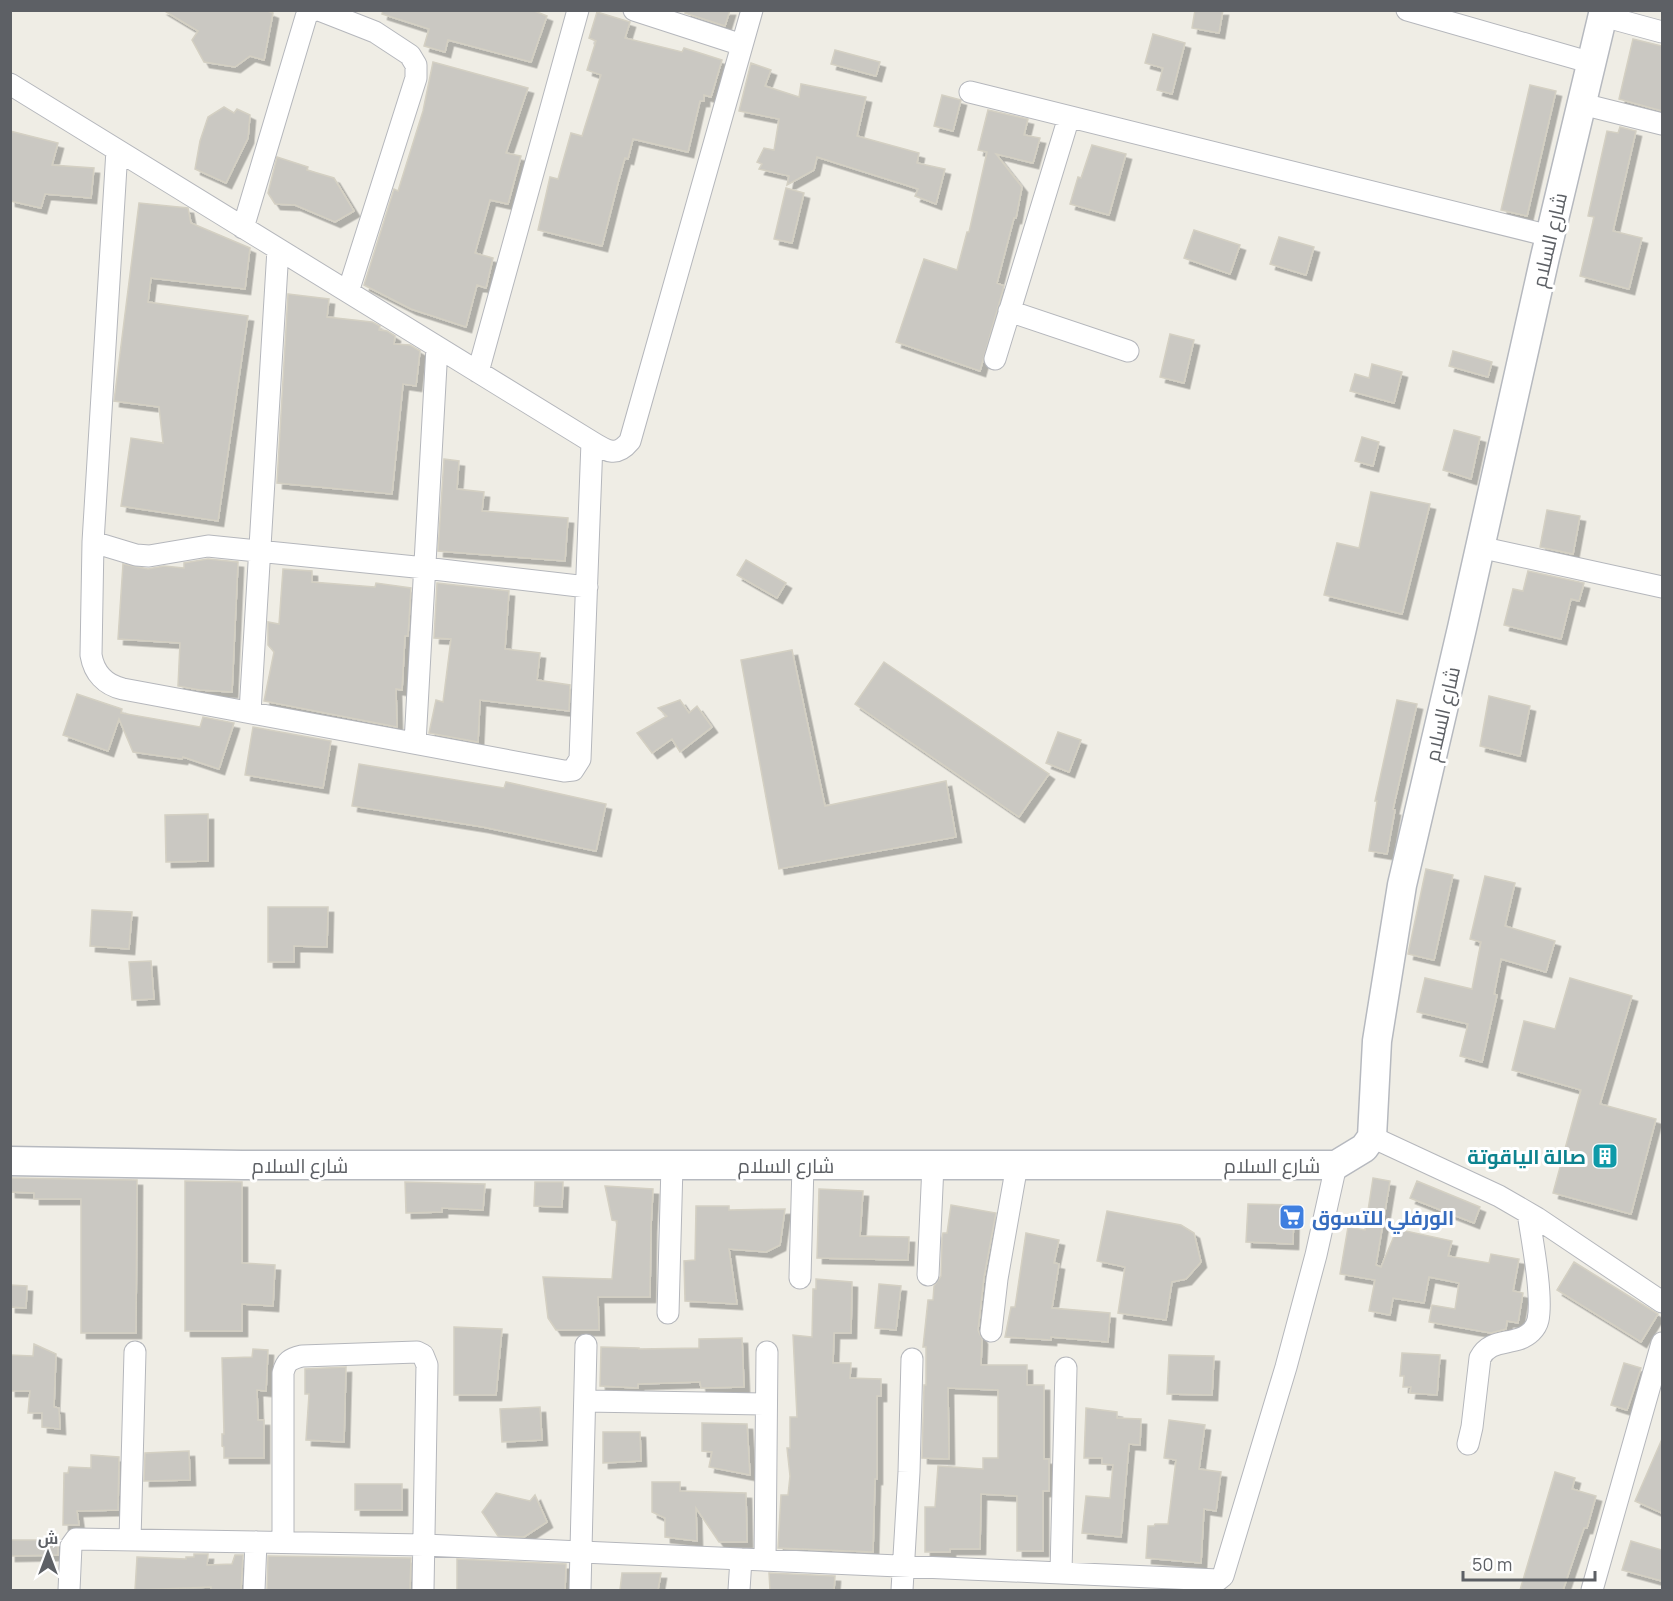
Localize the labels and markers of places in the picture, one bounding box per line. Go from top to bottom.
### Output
building icon: صالة الياقوتة [1590,1141,1620,1171]
place label: صالة الياقوتة [1467,1143,1586,1170]
supermarket icon: الورفلي للتسوق [1277,1202,1307,1232]
place label: الورفلي للتسوق [1312,1204,1454,1234]

